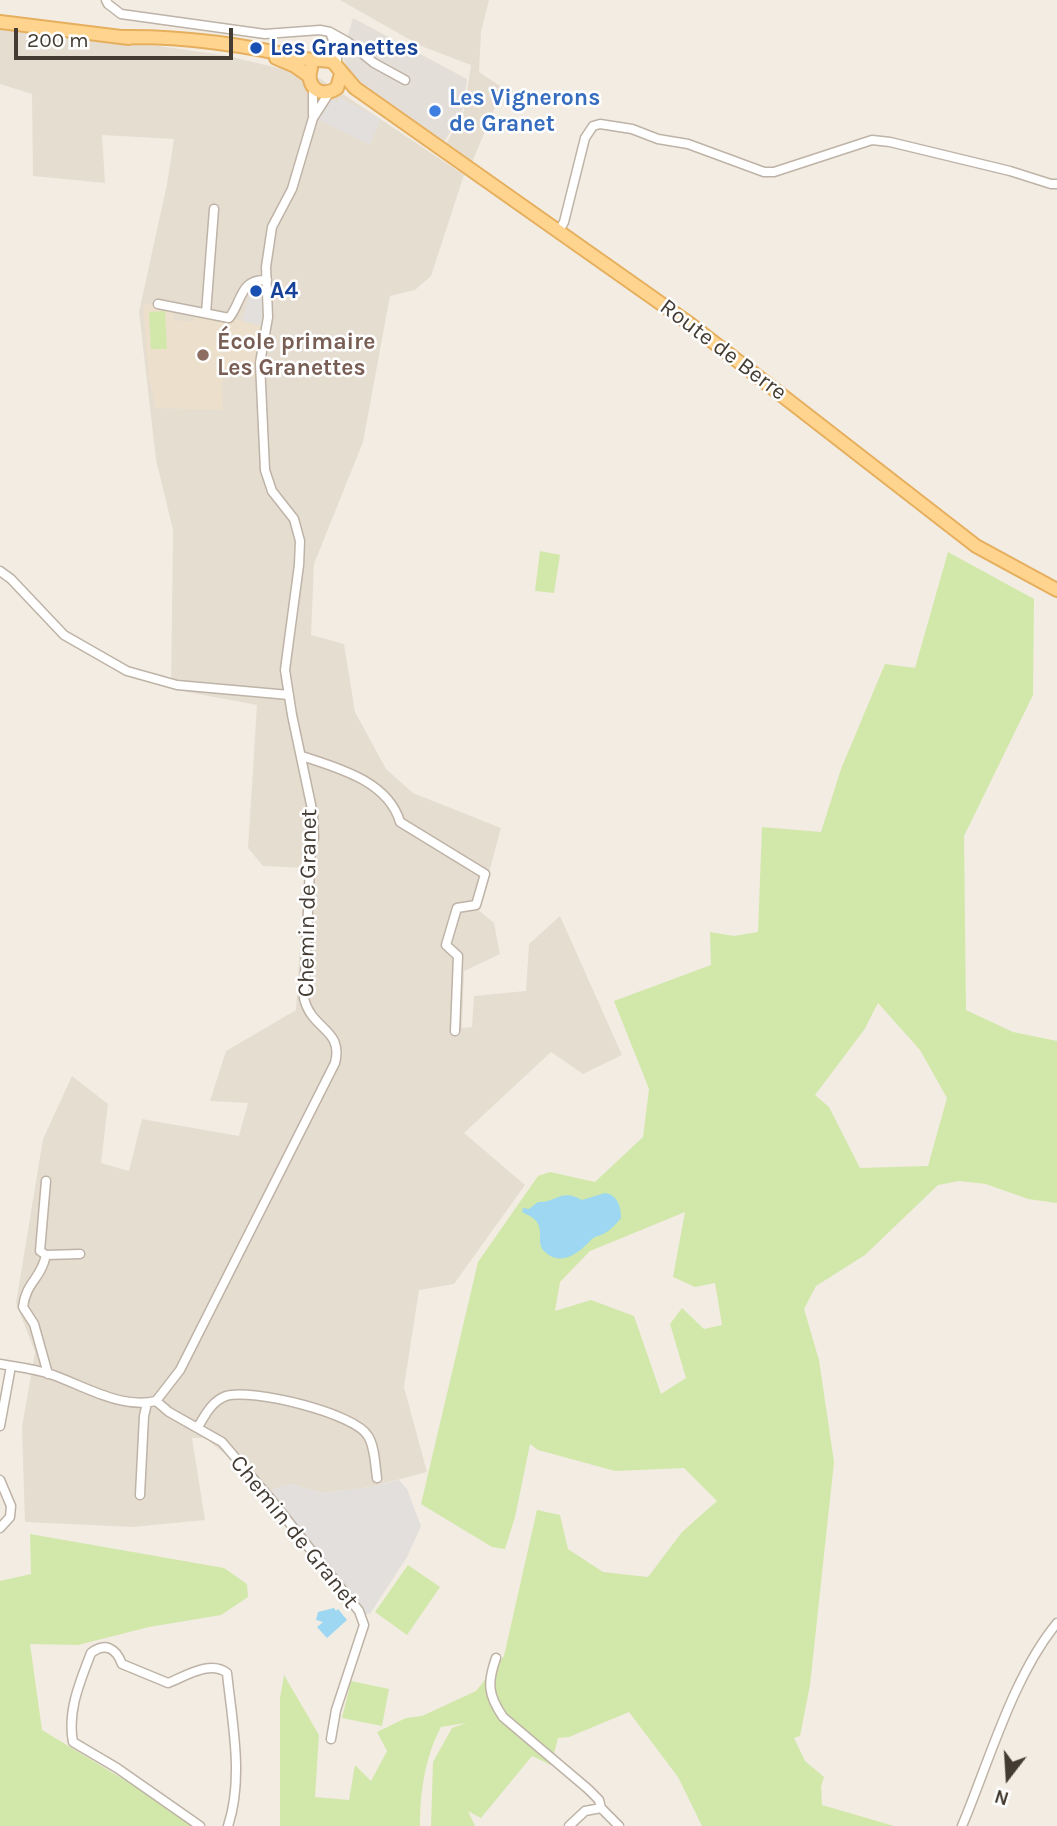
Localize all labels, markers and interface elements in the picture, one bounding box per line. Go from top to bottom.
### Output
scale bar [18,14,236,58]
text: 200 m [27,28,89,52]
place label: Les Granettes [270,34,419,62]
marker: Les Granettes [248,40,264,56]
place label: Les Vignerons de Granet [449,84,600,138]
marker: Les Vignerons de Granet [427,103,443,119]
place label: A4 [270,277,298,305]
marker: A4 [248,283,264,299]
street label: Route de Berre [654,293,792,407]
place label: École primaire Les Granettes [217,328,375,382]
marker: École primaire Les Granettes [195,347,211,363]
street label: Chemin de Granet [293,809,323,997]
street label: Chemin de Granet [224,1450,364,1614]
north arrow [973,1742,1043,1812]
text: N [992,1785,1012,1810]

